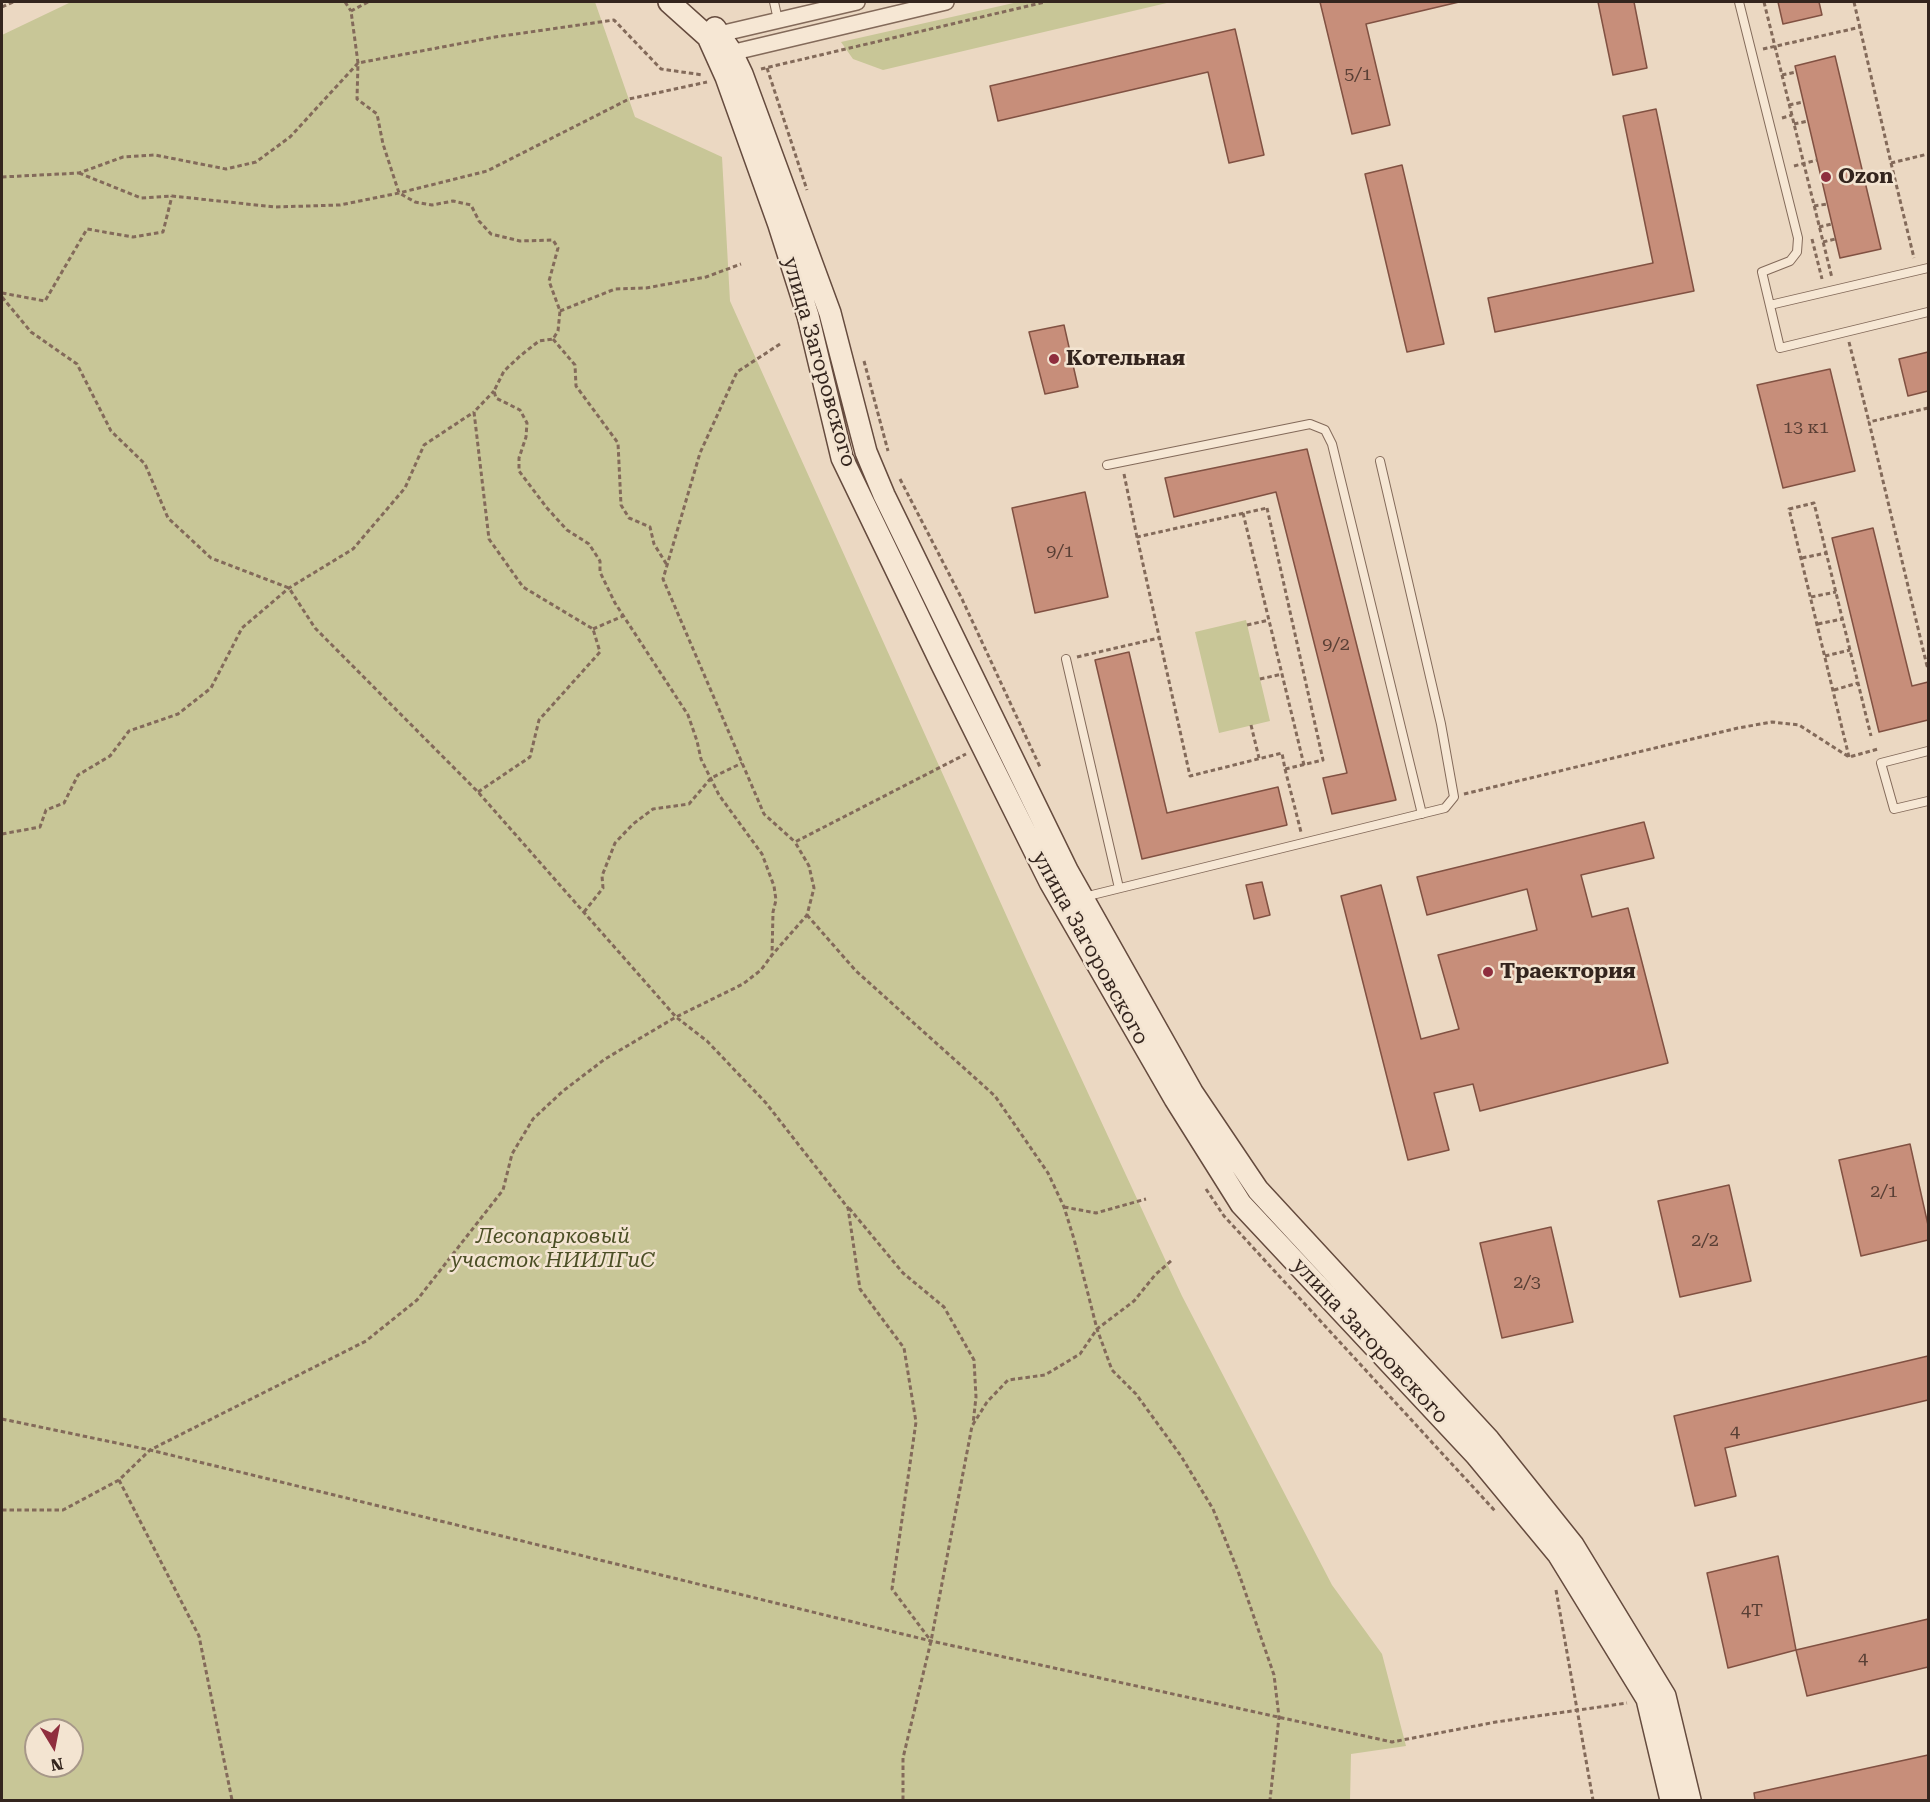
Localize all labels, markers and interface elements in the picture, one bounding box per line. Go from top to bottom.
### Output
house number: 5/1 [1344,64,1372,86]
place label: Ozon [1838,164,1893,190]
marker: Ozon [1819,170,1833,184]
street label: улица Загоровского [777,254,861,470]
place label: Котельная [1066,346,1185,372]
marker: Котельная [1047,352,1061,366]
house number: 13 к1 [1783,417,1829,439]
house number: 9/1 [1046,541,1074,563]
house number: 9/2 [1322,634,1350,656]
street label: улица Загоровского [1026,847,1154,1049]
place label: Траектория [1500,959,1636,985]
marker: Траектория [1481,965,1495,979]
house number: 2/1 [1870,1181,1898,1203]
park label: Лесопарковый участок НИИЛГиС [451,1224,655,1274]
house number: 2/2 [1691,1230,1719,1252]
street label: улица Загоровского [1287,1253,1453,1429]
house number: 2/3 [1513,1272,1541,1294]
house number: 4 [1730,1421,1740,1443]
house number: 4Т [1741,1600,1763,1622]
house number: 4 [1858,1648,1868,1670]
north arrow [24,1718,84,1778]
text: N [49,1754,65,1775]

